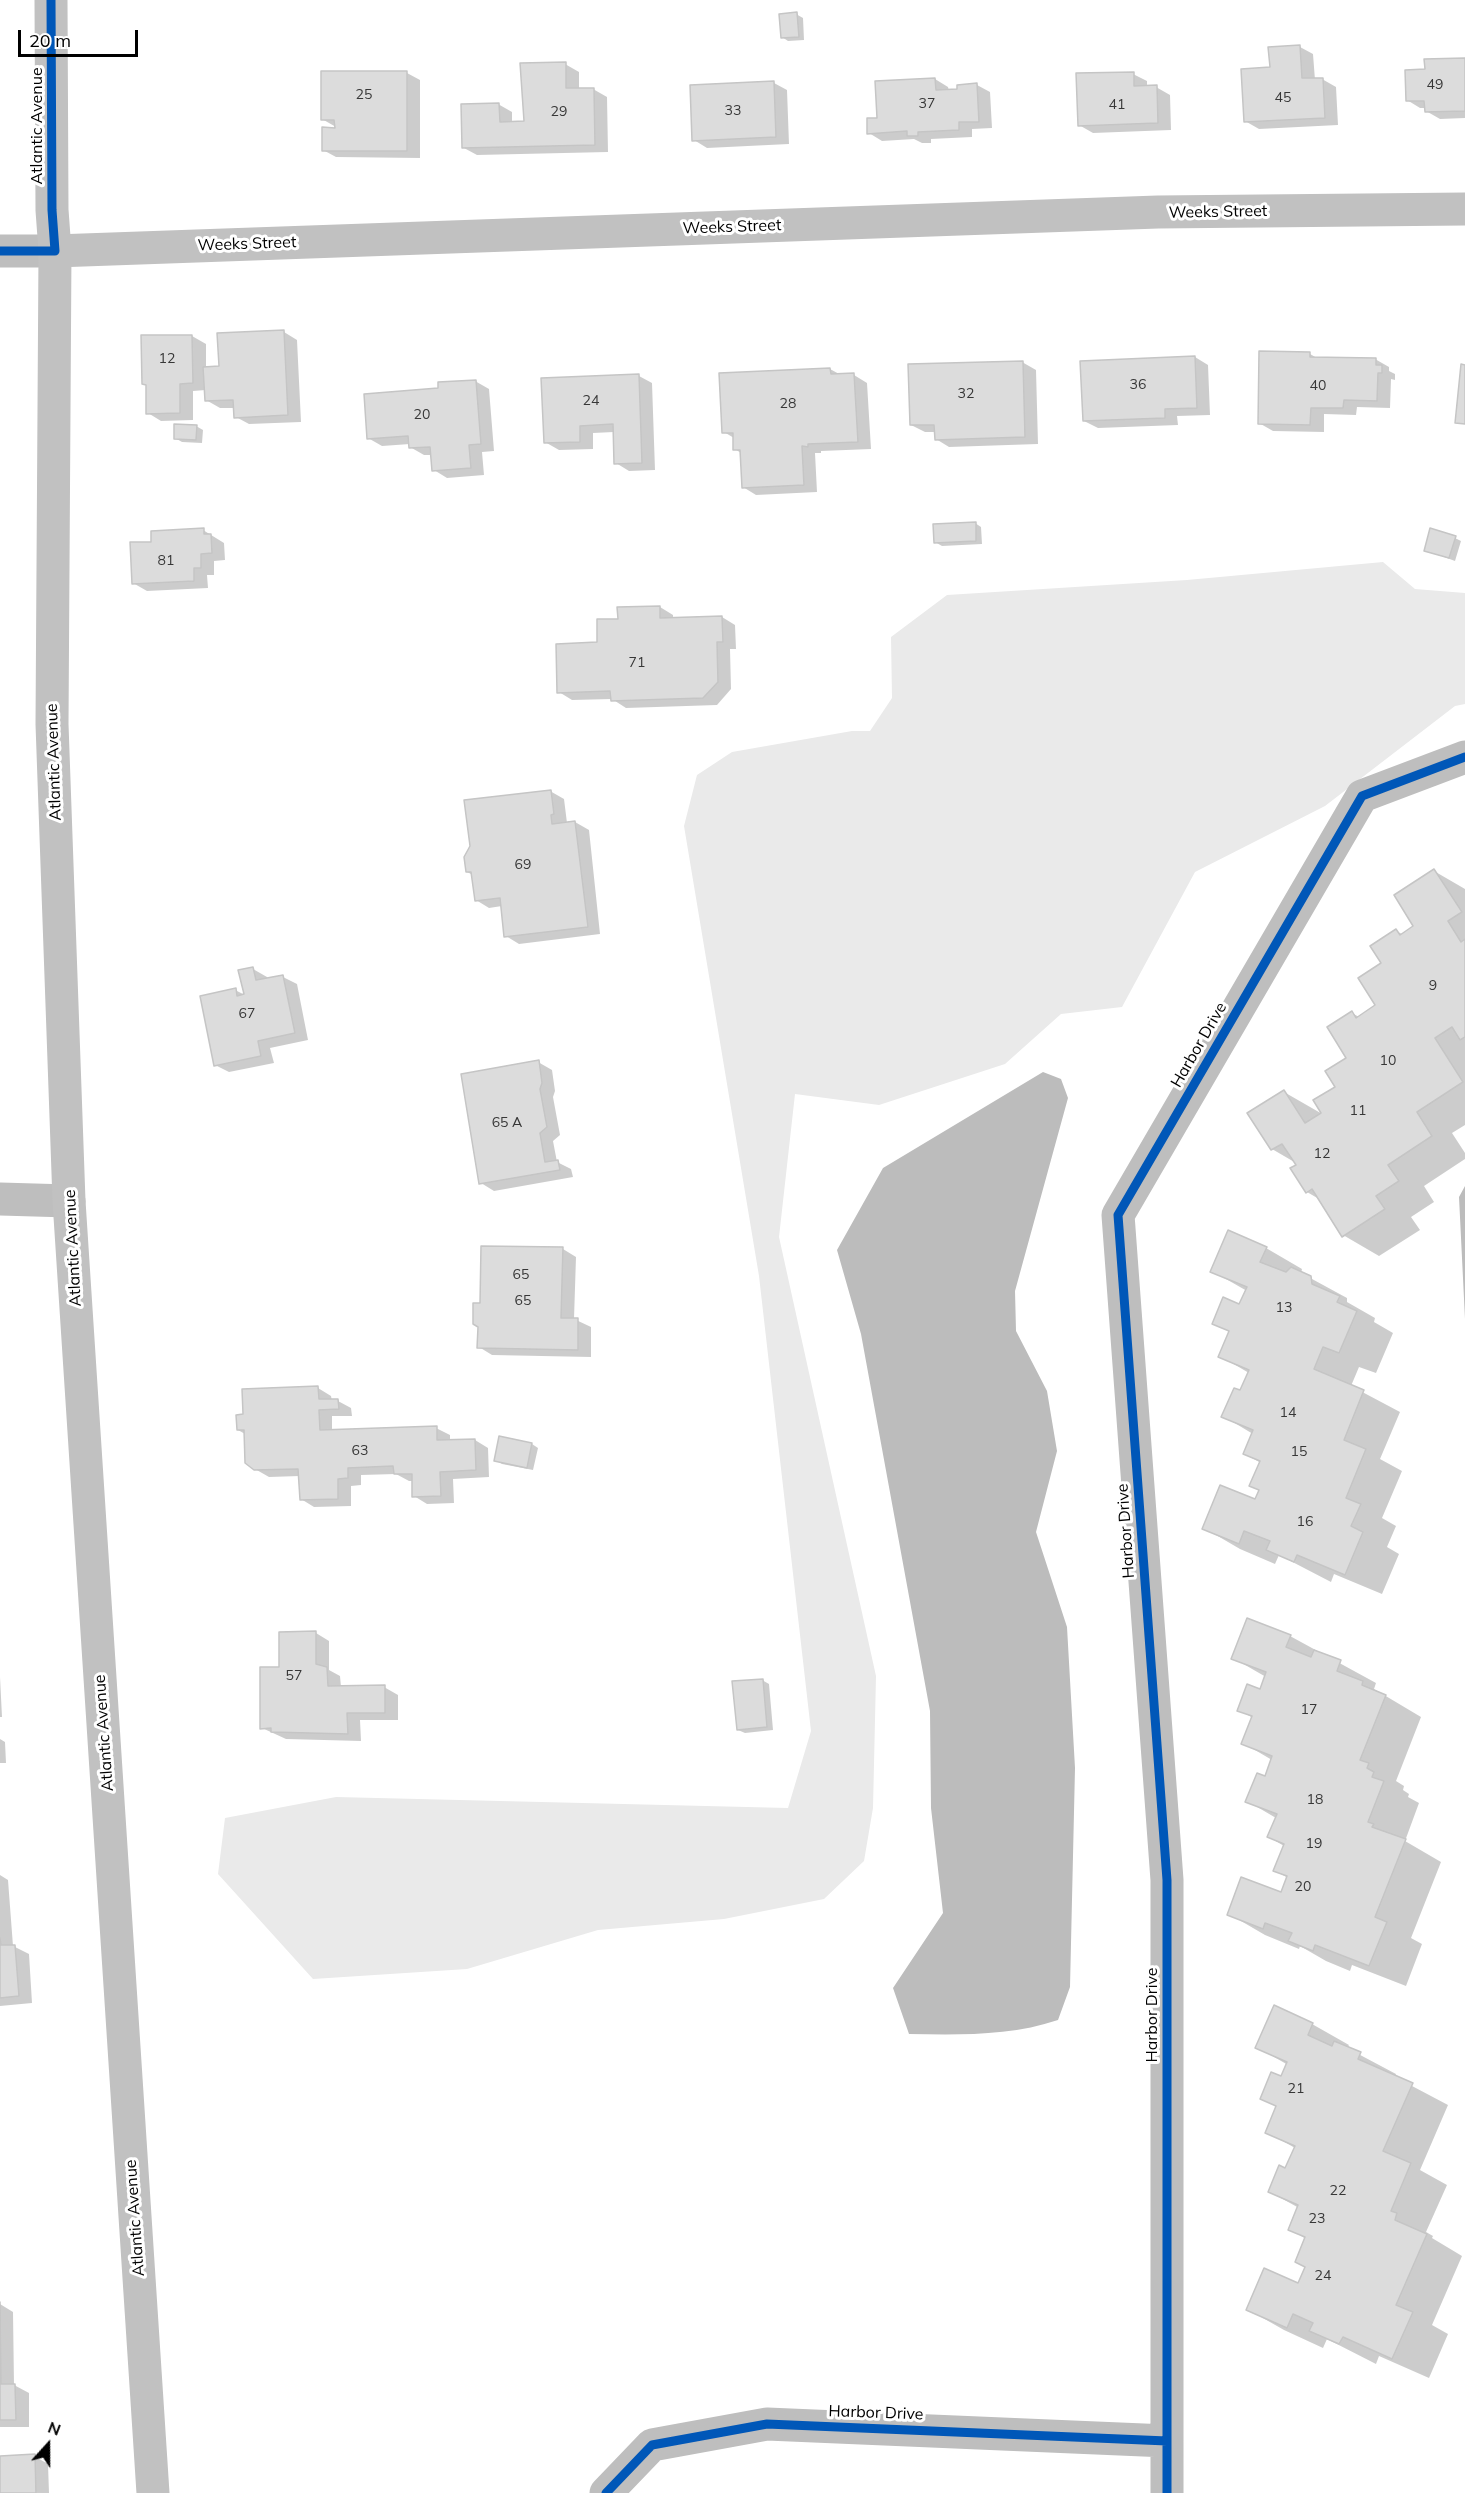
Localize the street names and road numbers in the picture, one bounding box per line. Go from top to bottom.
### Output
street label: Atlantic Avenue [27,67,47,185]
street label: Weeks Street [1168,202,1268,222]
street label: Weeks Street [682,216,782,238]
street label: Weeks Street [197,233,297,255]
street label: Atlantic Avenue [42,703,66,821]
street label: Harbor Drive [1167,999,1231,1091]
street label: Atlantic Avenue [60,1189,86,1307]
street label: Harbor Drive [1113,1483,1139,1579]
street label: Atlantic Avenue [90,1674,118,1792]
street label: Harbor Drive [1142,1967,1162,2063]
street label: Atlantic Avenue [121,2159,149,2277]
street label: Harbor Drive [828,2402,924,2424]

